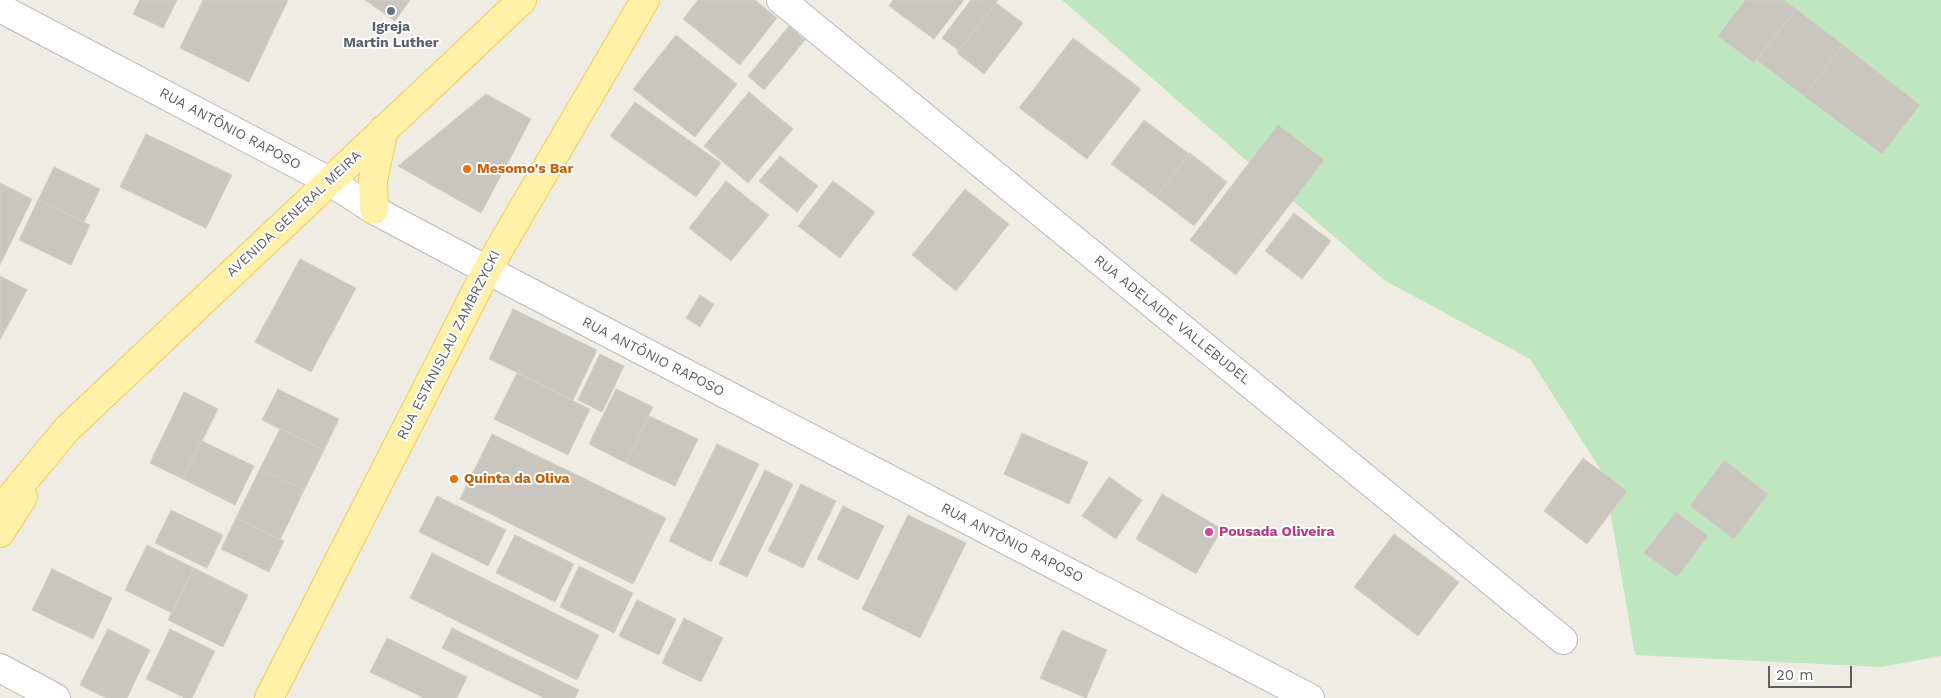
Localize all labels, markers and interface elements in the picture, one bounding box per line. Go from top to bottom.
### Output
marker: Igreja Martin Luther [385,5,397,17]
place label: Igreja Martin Luther [343,19,439,52]
street label: RUA ANTÔNIO RAPOSO [156,85,304,173]
street label: AVENIDA GENERAL MEIRA [223,147,365,281]
place label: Mesomo's Bar [477,161,573,177]
marker: Mesomo's Bar [461,163,473,175]
street label: RUA ESTANISLAU ZAMBRZYCKI [394,248,504,442]
street label: RUA ADELAIDE VALLEBUDEL [1090,252,1254,388]
street label: RUA ANTÔNIO RAPOSO [579,314,727,400]
place label: Quinta da Oliva [464,471,570,487]
marker: Quinta da Oliva [448,473,460,485]
street label: RUA ANTÔNIO RAPOSO [938,500,1086,586]
place label: Pousada Oliveira [1219,524,1335,540]
marker: Pousada Oliveira [1203,526,1215,538]
scale bar [1771,656,1855,688]
text: 20 m [1776,666,1814,684]

